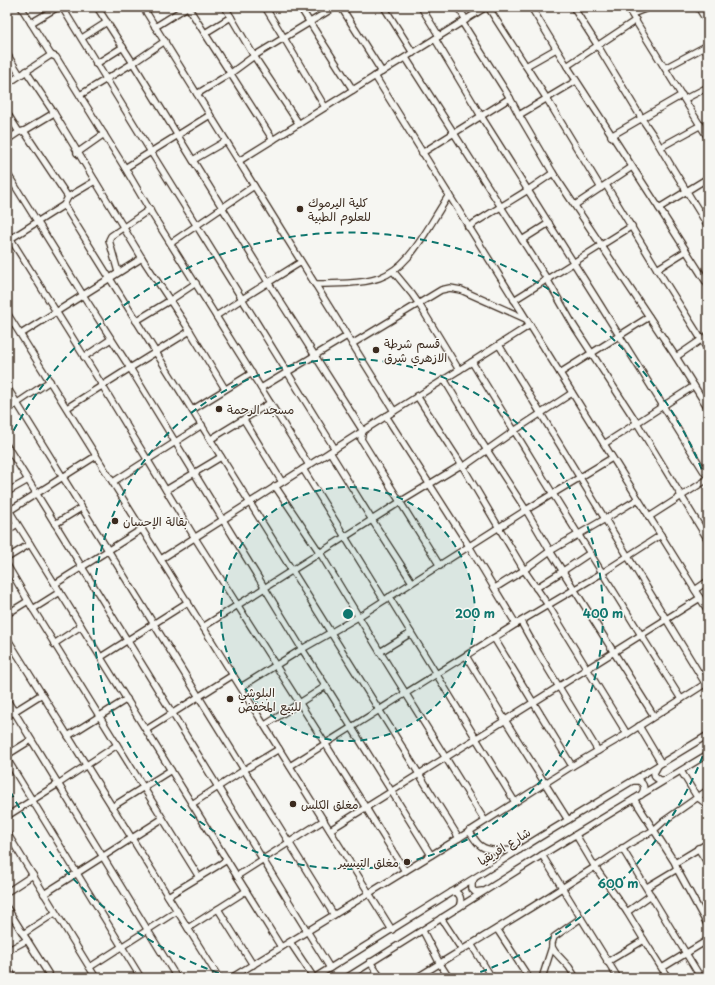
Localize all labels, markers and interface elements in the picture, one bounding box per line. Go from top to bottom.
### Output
place label: كلية اليرموك للعلوم الطبية [308,193,371,226]
marker: كلية اليرموك للعلوم الطبية [295,204,305,214]
place label: قسم شرطة الازهري شرق [384,334,447,367]
marker: قسم شرطة الازهري شرق [371,345,381,355]
place label: مسجد الرحمة [227,400,294,418]
marker: مسجد الرحمة [214,404,224,414]
place label: بقالة الإحسان [123,512,187,530]
marker: بقالة الإحسان [110,516,120,526]
text: 200 m [455,604,495,622]
text: 400 m [583,604,623,622]
centre of rings [341,607,355,621]
place label: البلوشي للبيع المخفض [238,683,301,716]
marker: البلوشي للبيع المخفض [225,694,235,704]
place label: مغلق الكلس [301,795,358,813]
marker: مغلق الكلس [288,799,298,809]
street label: شارع افريقيا [474,823,534,870]
place label: مغلق التيسير [337,853,399,871]
marker: مغلق التيسير [402,857,412,867]
text: 600 m [598,874,638,892]

